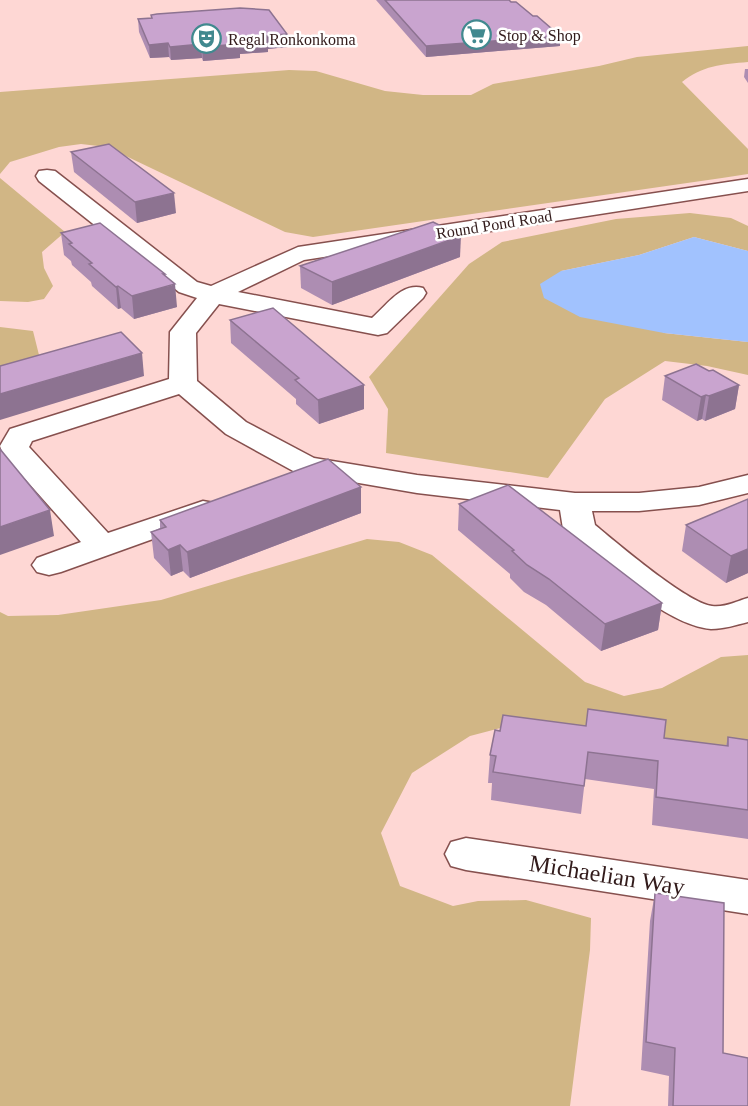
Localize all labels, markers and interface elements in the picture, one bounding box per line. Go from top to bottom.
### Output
supermarket icon: Stop & Shop [461,19,493,51]
theatre icon: Regal Ronkonkoma [191,23,223,55]
place label: Stop & Shop [498,27,581,45]
place label: Regal Ronkonkoma [228,31,356,49]
street label: Round Pond Road [435,207,553,242]
street label: Michaelian Way [527,850,687,900]

